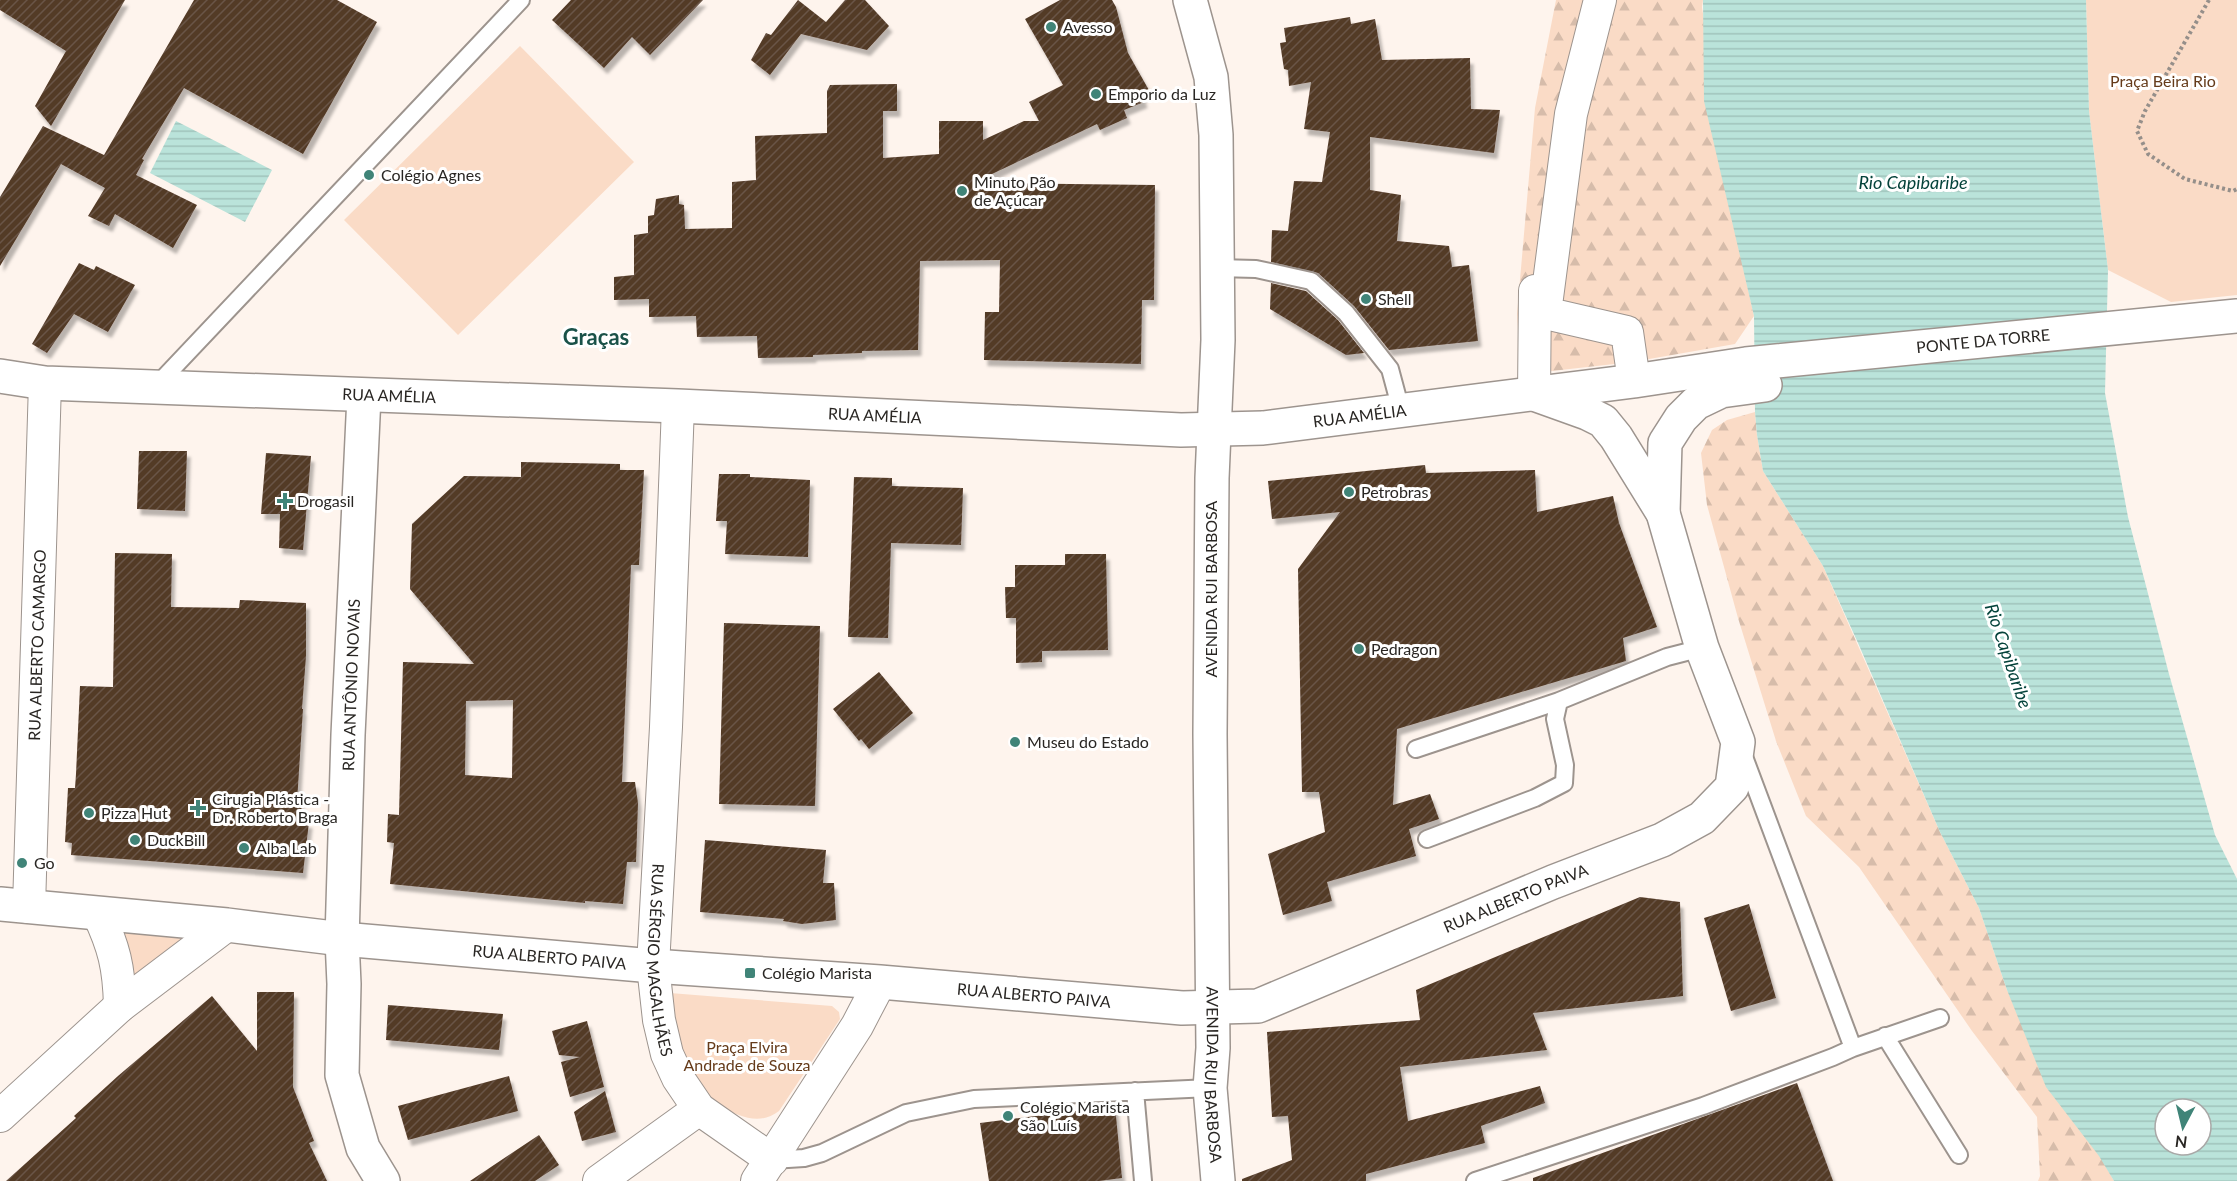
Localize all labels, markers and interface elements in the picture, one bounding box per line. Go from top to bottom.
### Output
place label: Avesso [1063,17,1113,36]
marker: Avesso [1044,20,1058,34]
park label: Praça Beira Rio [2110,71,2216,90]
place label: Emporio da Luz [1108,84,1216,103]
marker: Emporio da Luz [1089,87,1103,101]
place label: Colégio Agnes [381,165,481,184]
marker: Colégio Agnes [362,168,376,182]
water label: Rio Capibaribe [1858,171,1968,193]
place label: Minuto Pão de Açúcar [974,172,1056,209]
marker: Minuto Pão de Açúcar [955,184,969,198]
place label: Shell [1378,289,1411,308]
marker: Shell [1359,292,1373,306]
district label: Graças [563,323,629,350]
street label: PONTE DA TORRE [1915,324,2051,356]
street label: RUA AMÉLIA [342,384,437,406]
street label: RUA AMÉLIA [1312,400,1408,431]
street label: RUA AMÉLIA [828,403,922,427]
place label: Petrobras [1361,482,1428,501]
marker: Petrobras [1342,485,1356,499]
place label: Drogasil [297,491,354,510]
marker: Drogasil [278,494,292,508]
street label: AVENIDA RUI BARBOSA [1201,500,1220,677]
street label: RUA ALBERTO CAMARGO [24,549,49,741]
street label: RUA ANTÔNIO NOVAIS [338,599,363,771]
water label: Rio Capibaribe [1981,600,2037,711]
place label: Pedragon [1371,639,1437,658]
marker: Pedragon [1352,642,1366,656]
place label: Museu do Estado [1027,732,1149,751]
marker: Museu do Estado [1008,735,1022,749]
place label: Cirugia Plástica - Dr. Roberto Braga [212,789,338,826]
marker: Cirugia Plástica - Dr. Roberto Braga [189,799,207,817]
place label: Pizza Hut [101,803,168,822]
marker: Pizza Hut [82,806,96,820]
place label: DuckBill [147,830,205,849]
marker: DuckBill [128,833,142,847]
place label: Alba Lab [256,838,317,857]
marker: Alba Lab [237,841,251,855]
place label: Go [34,853,55,872]
marker: Go [15,856,29,870]
street label: RUA ALBERTO PAIVA [1440,859,1590,936]
street label: RUA SÉRGIO MAGALHÃES [643,863,677,1058]
street label: RUA ALBERTO PAIVA [472,940,627,973]
place label: Colégio Marista [762,963,872,982]
marker: Colégio Marista [743,966,757,980]
street label: RUA ALBERTO PAIVA [956,979,1112,1011]
street label: AVENIDA RUI BARBOSA [1201,986,1226,1164]
park label: Praça Elvira Andrade de Souza [683,1037,811,1074]
place label: Colégio Marista São Luís [1020,1097,1130,1134]
north arrow [2153,1097,2213,1157]
marker: Colégio Marista São Luís [1001,1109,1015,1123]
text: N [2174,1132,2188,1153]

